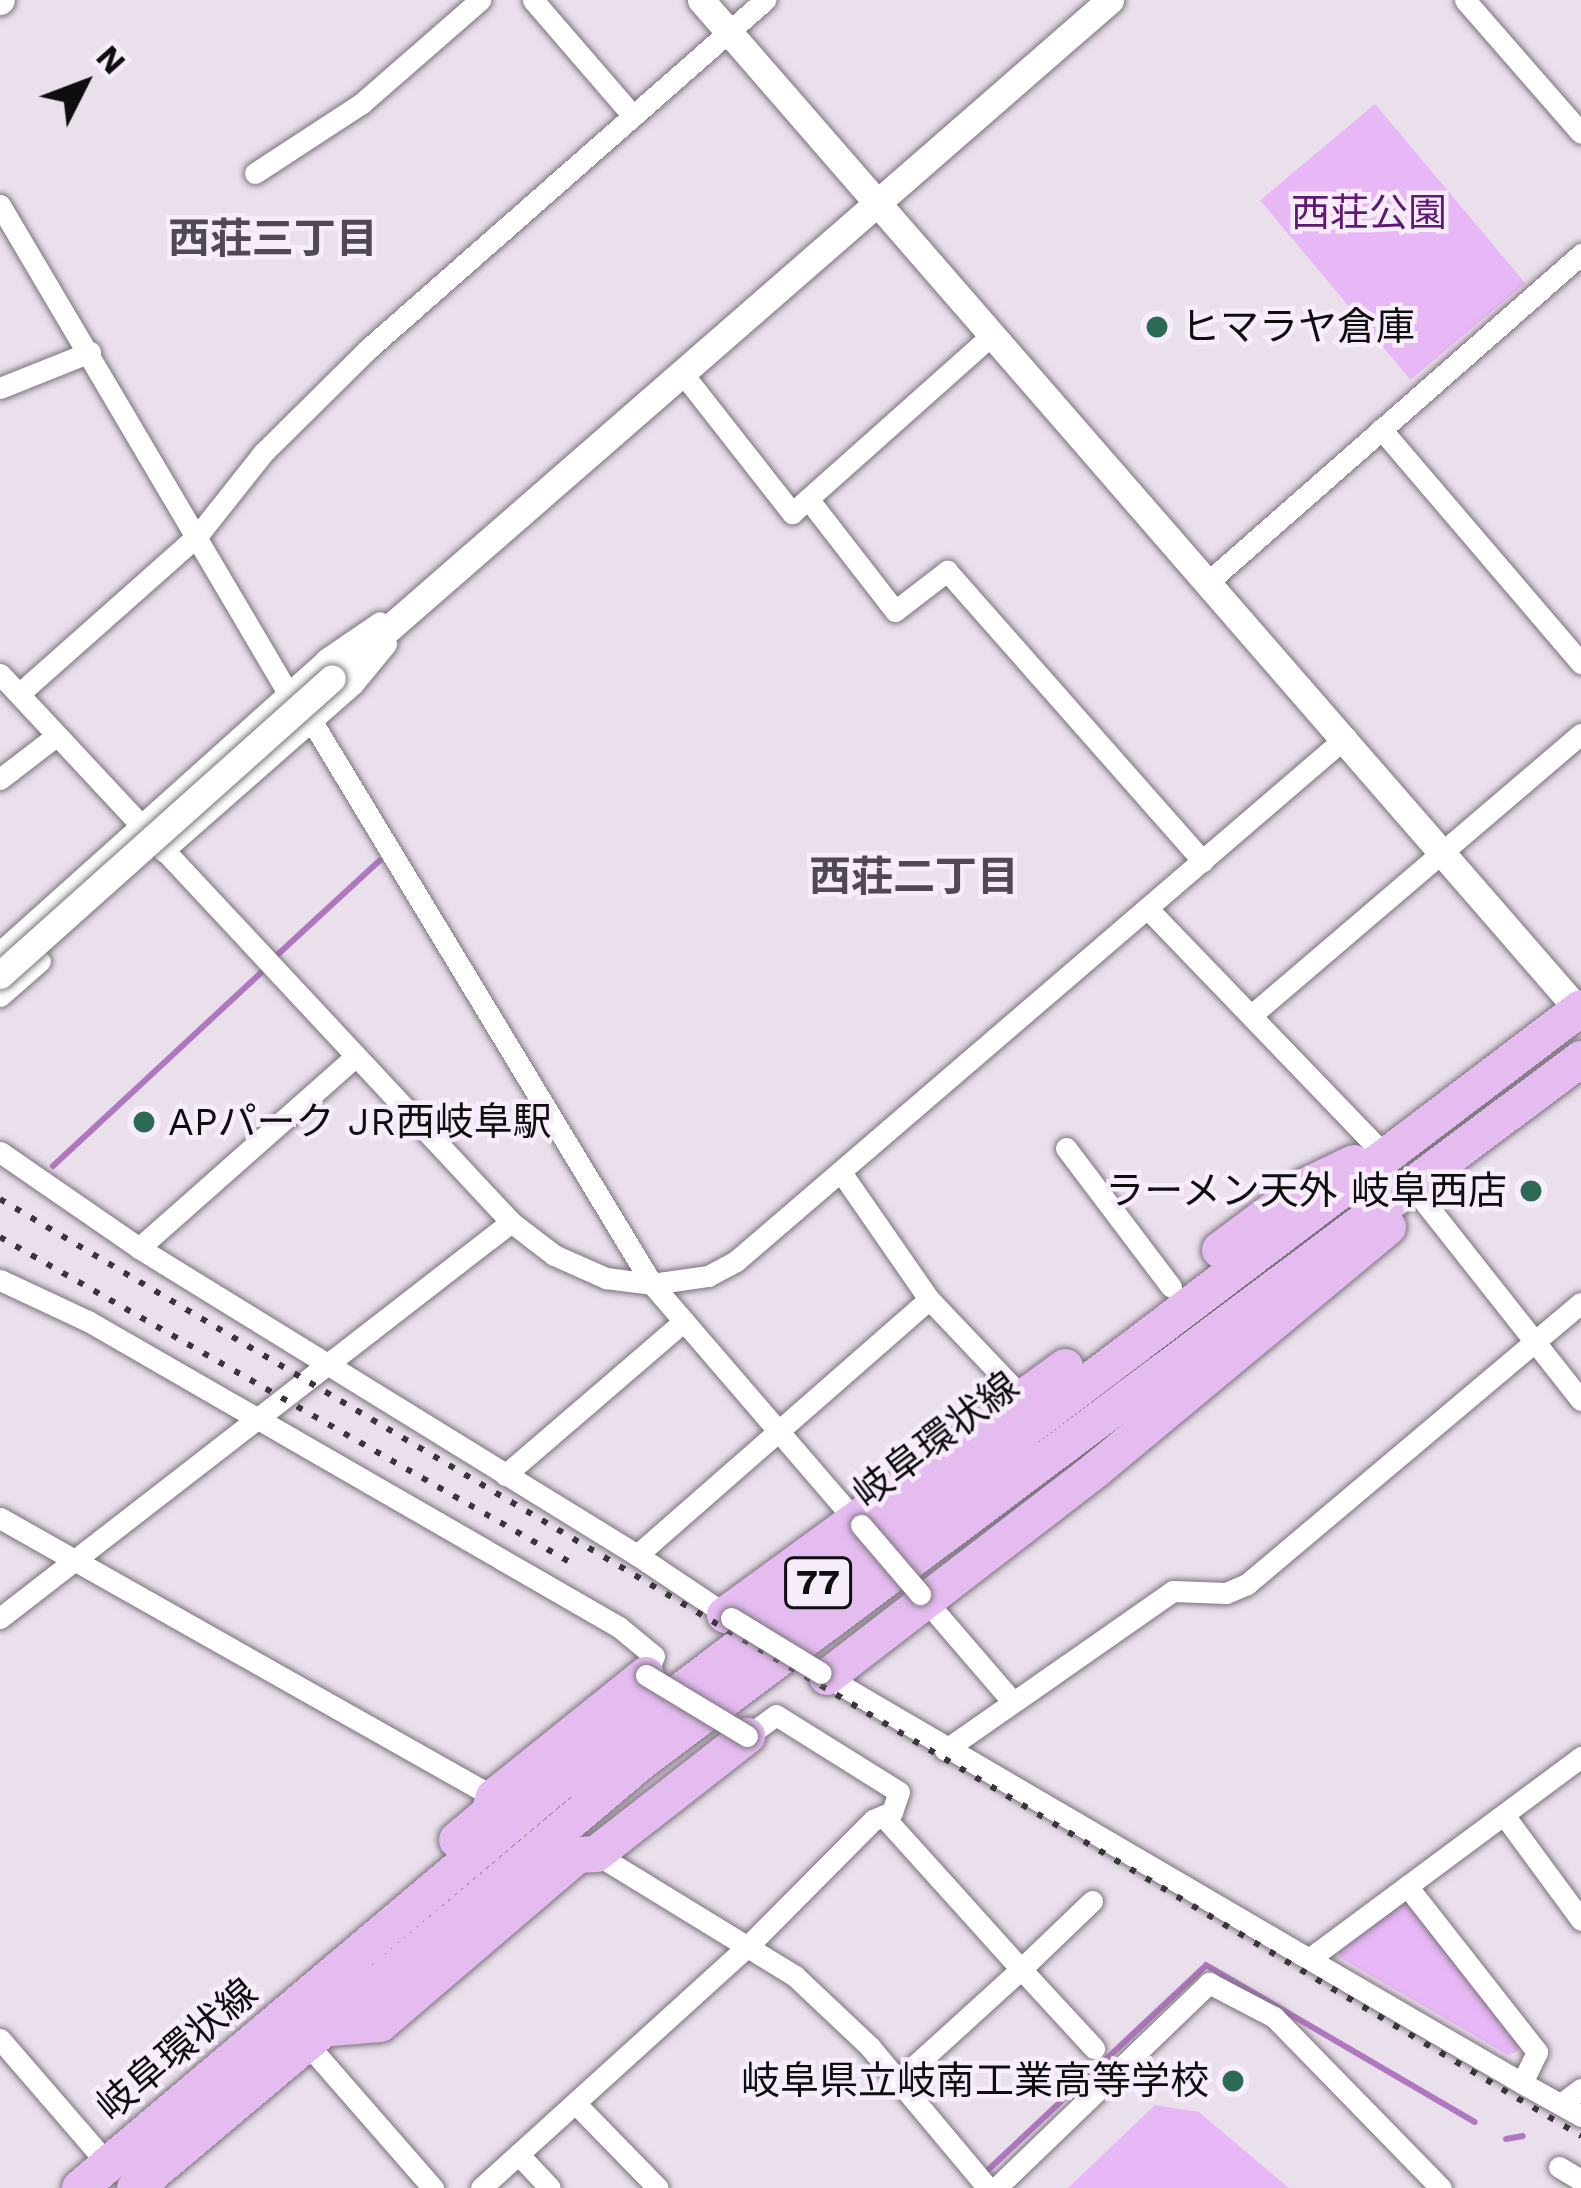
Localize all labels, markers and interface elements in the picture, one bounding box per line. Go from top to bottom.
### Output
north arrow [24,24,144,144]
text: N [88,37,134,82]
park label: 西荘公園 [1291,190,1447,236]
district label: 西荘三丁目 [168,214,378,264]
place label: ヒマラヤ倉庫 [1181,304,1415,350]
marker: ヒマラヤ倉庫 [1144,314,1170,340]
district label: 西荘二丁目 [809,852,1019,902]
place label: APパーク JR西岐阜駅 [168,1099,552,1145]
marker: APパーク JR西岐阜駅 [131,1109,157,1135]
place label: ラーメン天外 岐阜西店 [1104,1168,1507,1214]
marker: ラーメン天外 岐阜西店 [1518,1178,1544,1204]
street label: 岐阜環状線 [844,1363,1028,1517]
road number: 77 [782,1553,854,1613]
street label: 岐阜環状線 [87,1969,267,2131]
place label: 岐阜県立岐南工業高等学校 [741,2058,1209,2104]
marker: 岐阜県立岐南工業高等学校 [1220,2068,1246,2094]

